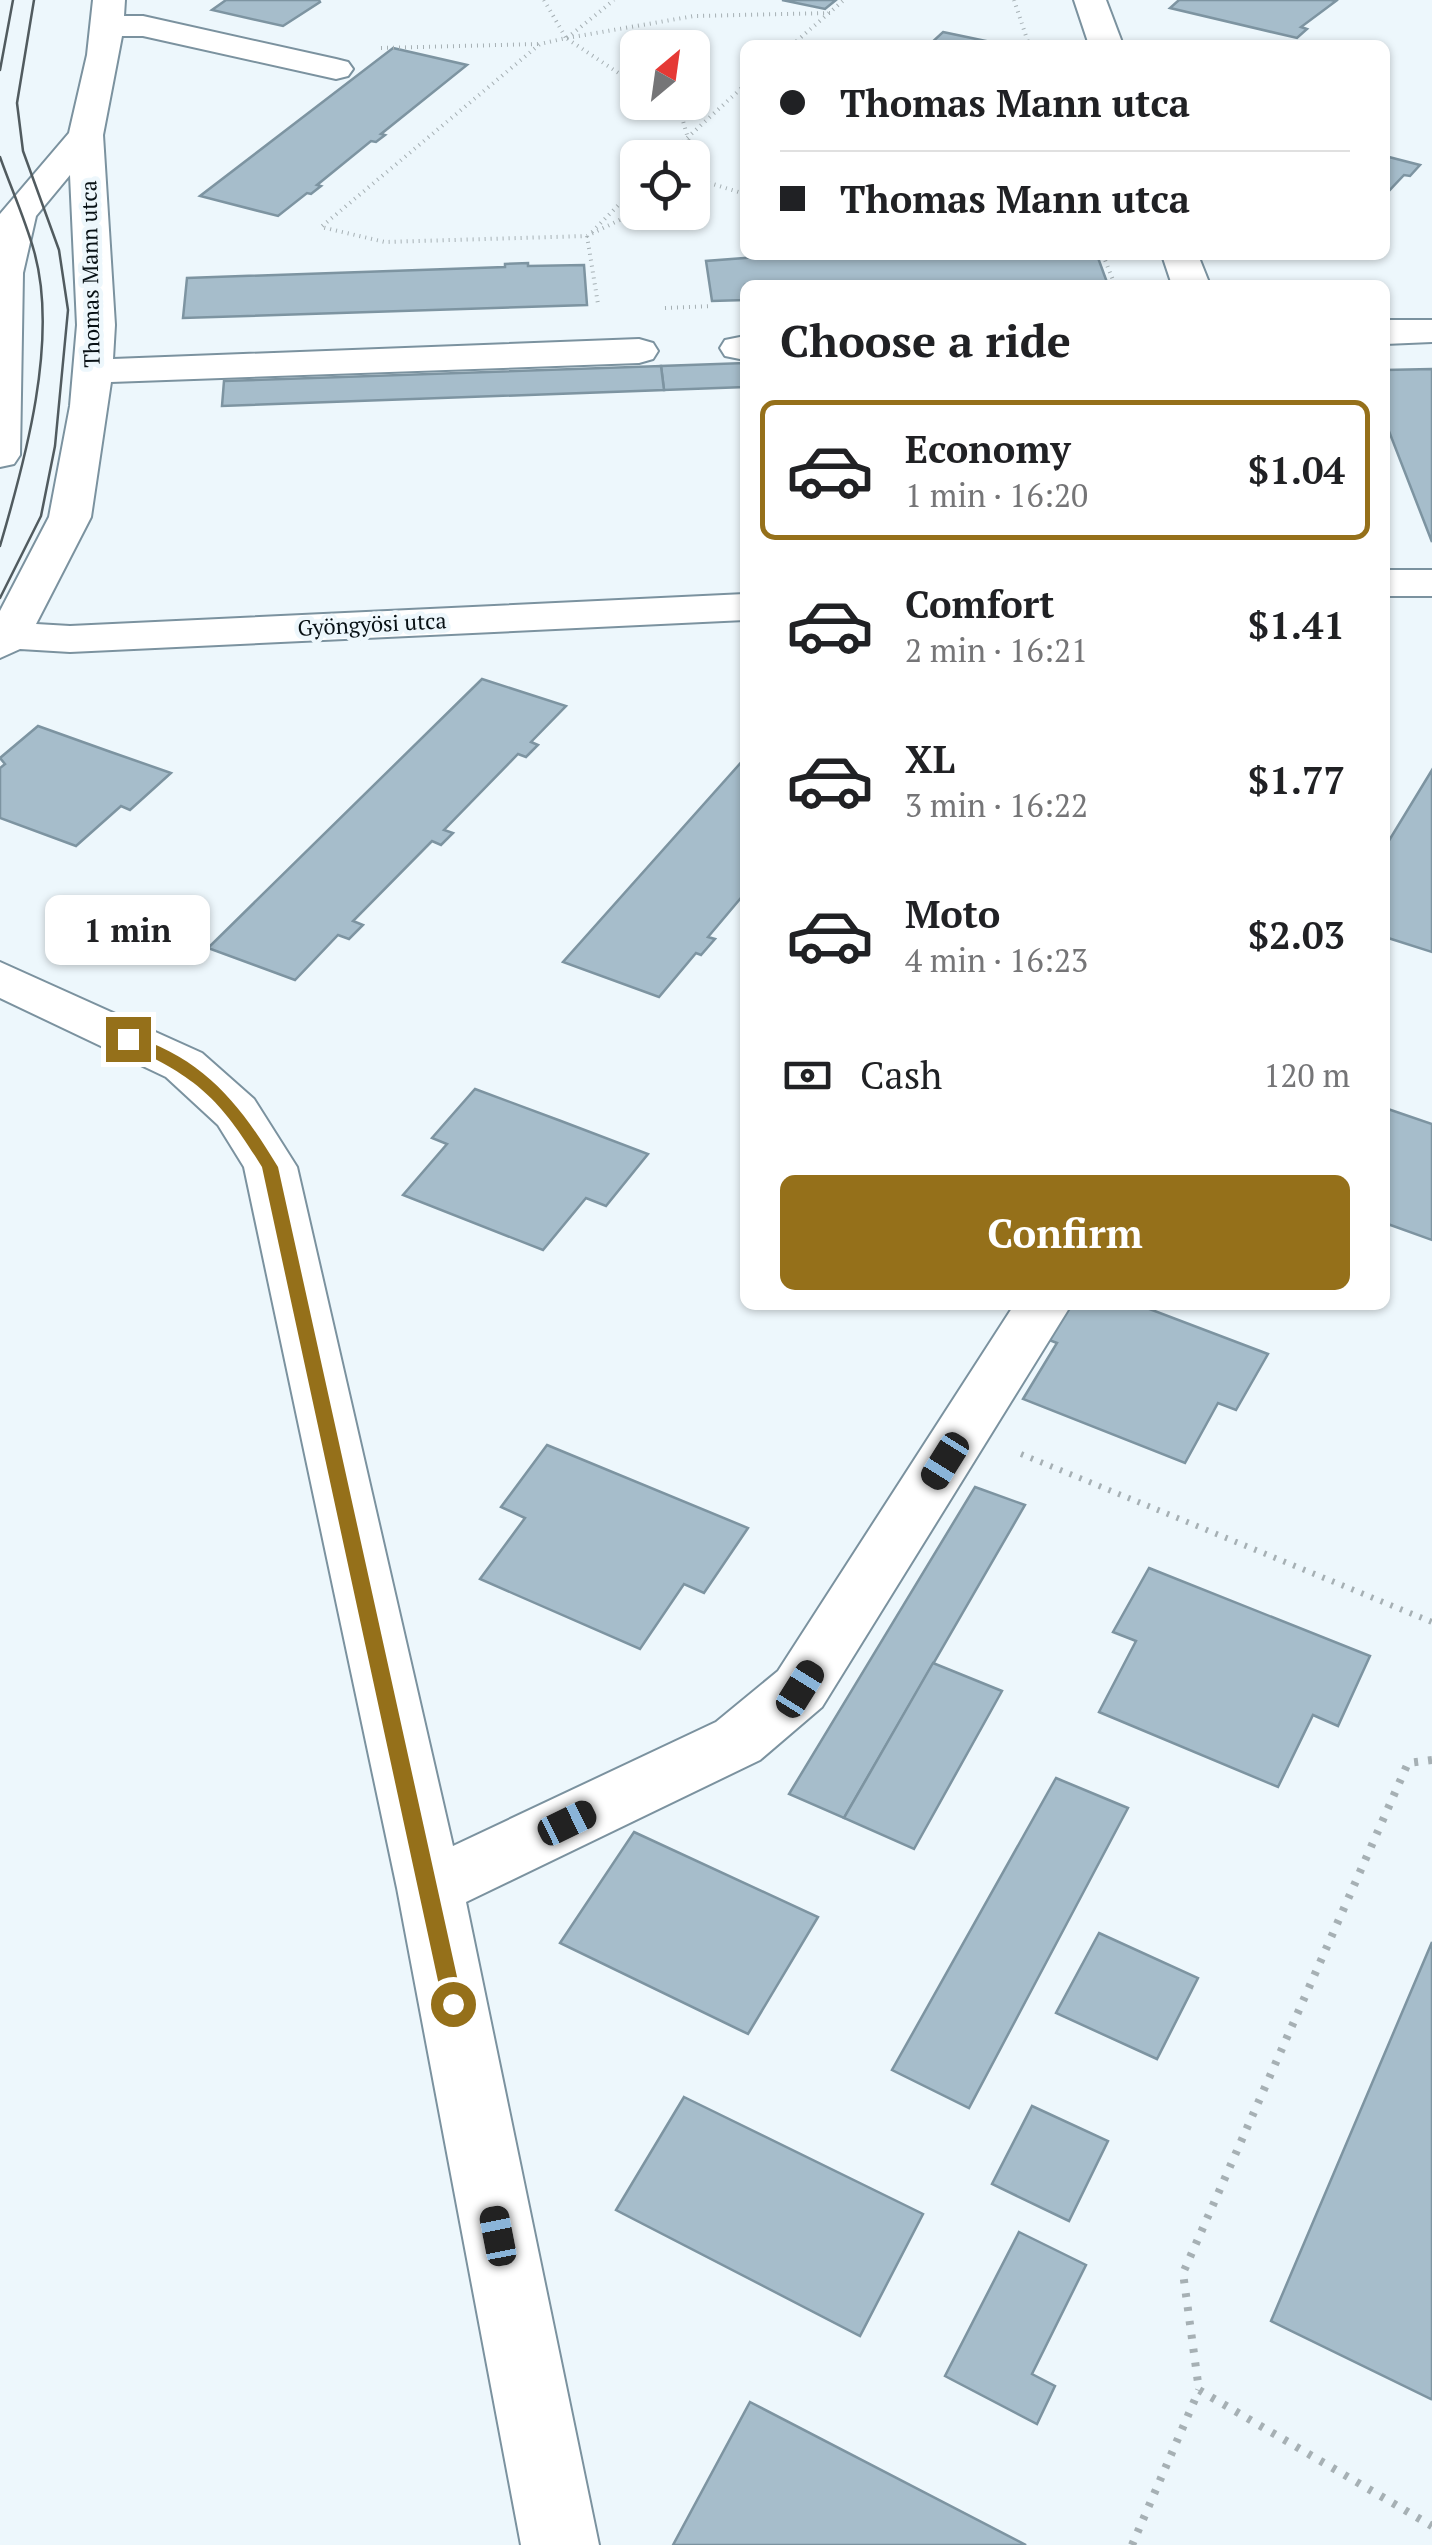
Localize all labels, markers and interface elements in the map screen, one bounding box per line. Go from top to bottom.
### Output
north arrow [620,30,710,120]
map controls [620,30,710,230]
text: Thomas Mann utca [840,78,1190,128]
button: locate [620,140,710,230]
text: Thomas Mann utca [840,174,1190,224]
street label: Thomas Mann utca [73,180,106,368]
text: Choose a ride [780,310,1071,370]
text: Economy [905,424,1071,474]
icon: car [785,425,875,515]
text: $1.04 [1248,445,1345,495]
text: 1 min · 16:20 [905,474,1088,516]
text: Comfort [905,579,1054,629]
icon: car [785,580,875,670]
text: $1.41 [1248,600,1345,650]
street label: Gyöngyösi utca [297,605,447,642]
text: 2 min · 16:21 [905,629,1088,671]
text: XL [905,734,955,784]
icon: car [785,735,875,825]
text: $1.77 [1248,755,1345,805]
text: 3 min · 16:22 [905,784,1088,826]
text: Moto [905,889,1000,939]
icon: car [785,890,875,980]
callout: 1 min [46,894,210,964]
text: 1 min [84,909,171,951]
text: $2.03 [1248,910,1345,960]
text: 4 min · 16:23 [905,939,1088,981]
route end [106,1017,151,1062]
icon: cash [780,1048,835,1103]
text: Cash [860,1050,942,1100]
text: 120 m [1263,1054,1350,1096]
button: Confirm [780,1175,1350,1290]
car [916,1428,974,1494]
car [771,1656,829,1722]
car [533,1796,601,1850]
route start [431,1982,476,2027]
car [478,2204,518,2268]

